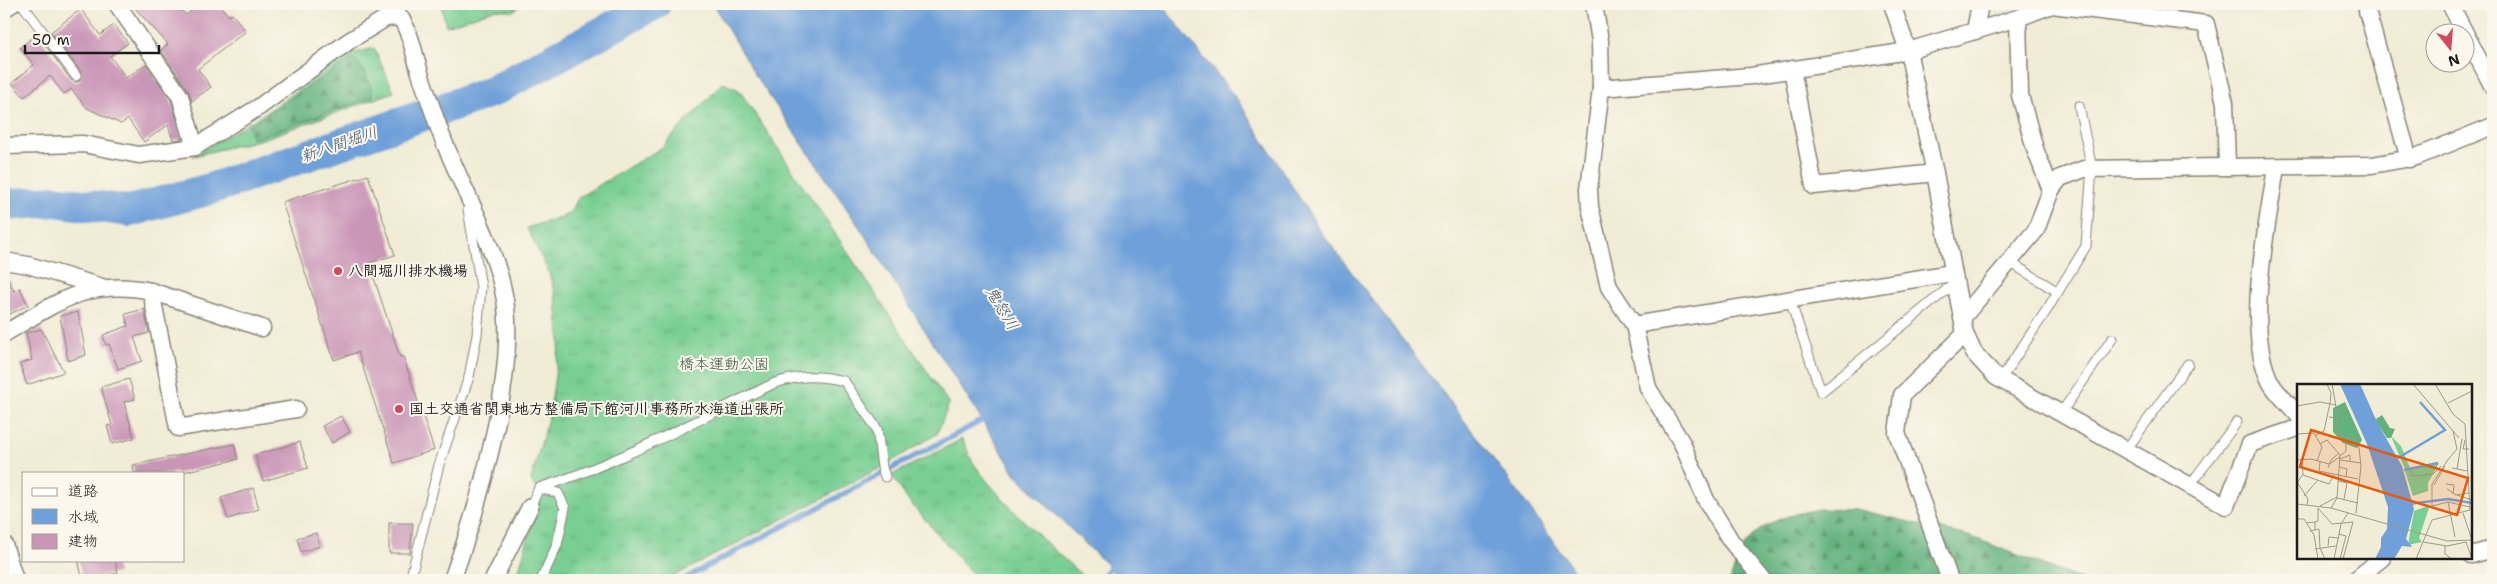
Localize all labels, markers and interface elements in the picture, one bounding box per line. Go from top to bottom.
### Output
scale bar [25,22,159,54]
north arrow [2424,22,2474,72]
text: 50 m [32,30,70,50]
text: N [2446,50,2462,71]
water label: 新八間堀川 [298,121,380,167]
place label: 八間堀川排水機場 [348,261,468,281]
marker: 八間堀川排水機場 [332,265,344,277]
water label: 鬼怒川 [981,282,1023,334]
park label: 橋本運動公園 [679,354,769,374]
inset map [2297,384,2472,559]
place label: 国土交通省関東地方整備局下館河川事務所水海道出張所 [409,399,784,419]
marker: 国土交通省関東地方整備局下館河川事務所水海道出張所 [393,403,405,415]
legend [22,472,185,562]
text: 道路 [68,481,98,501]
text: 水域 [68,507,98,527]
text: 建物 [68,531,98,551]

